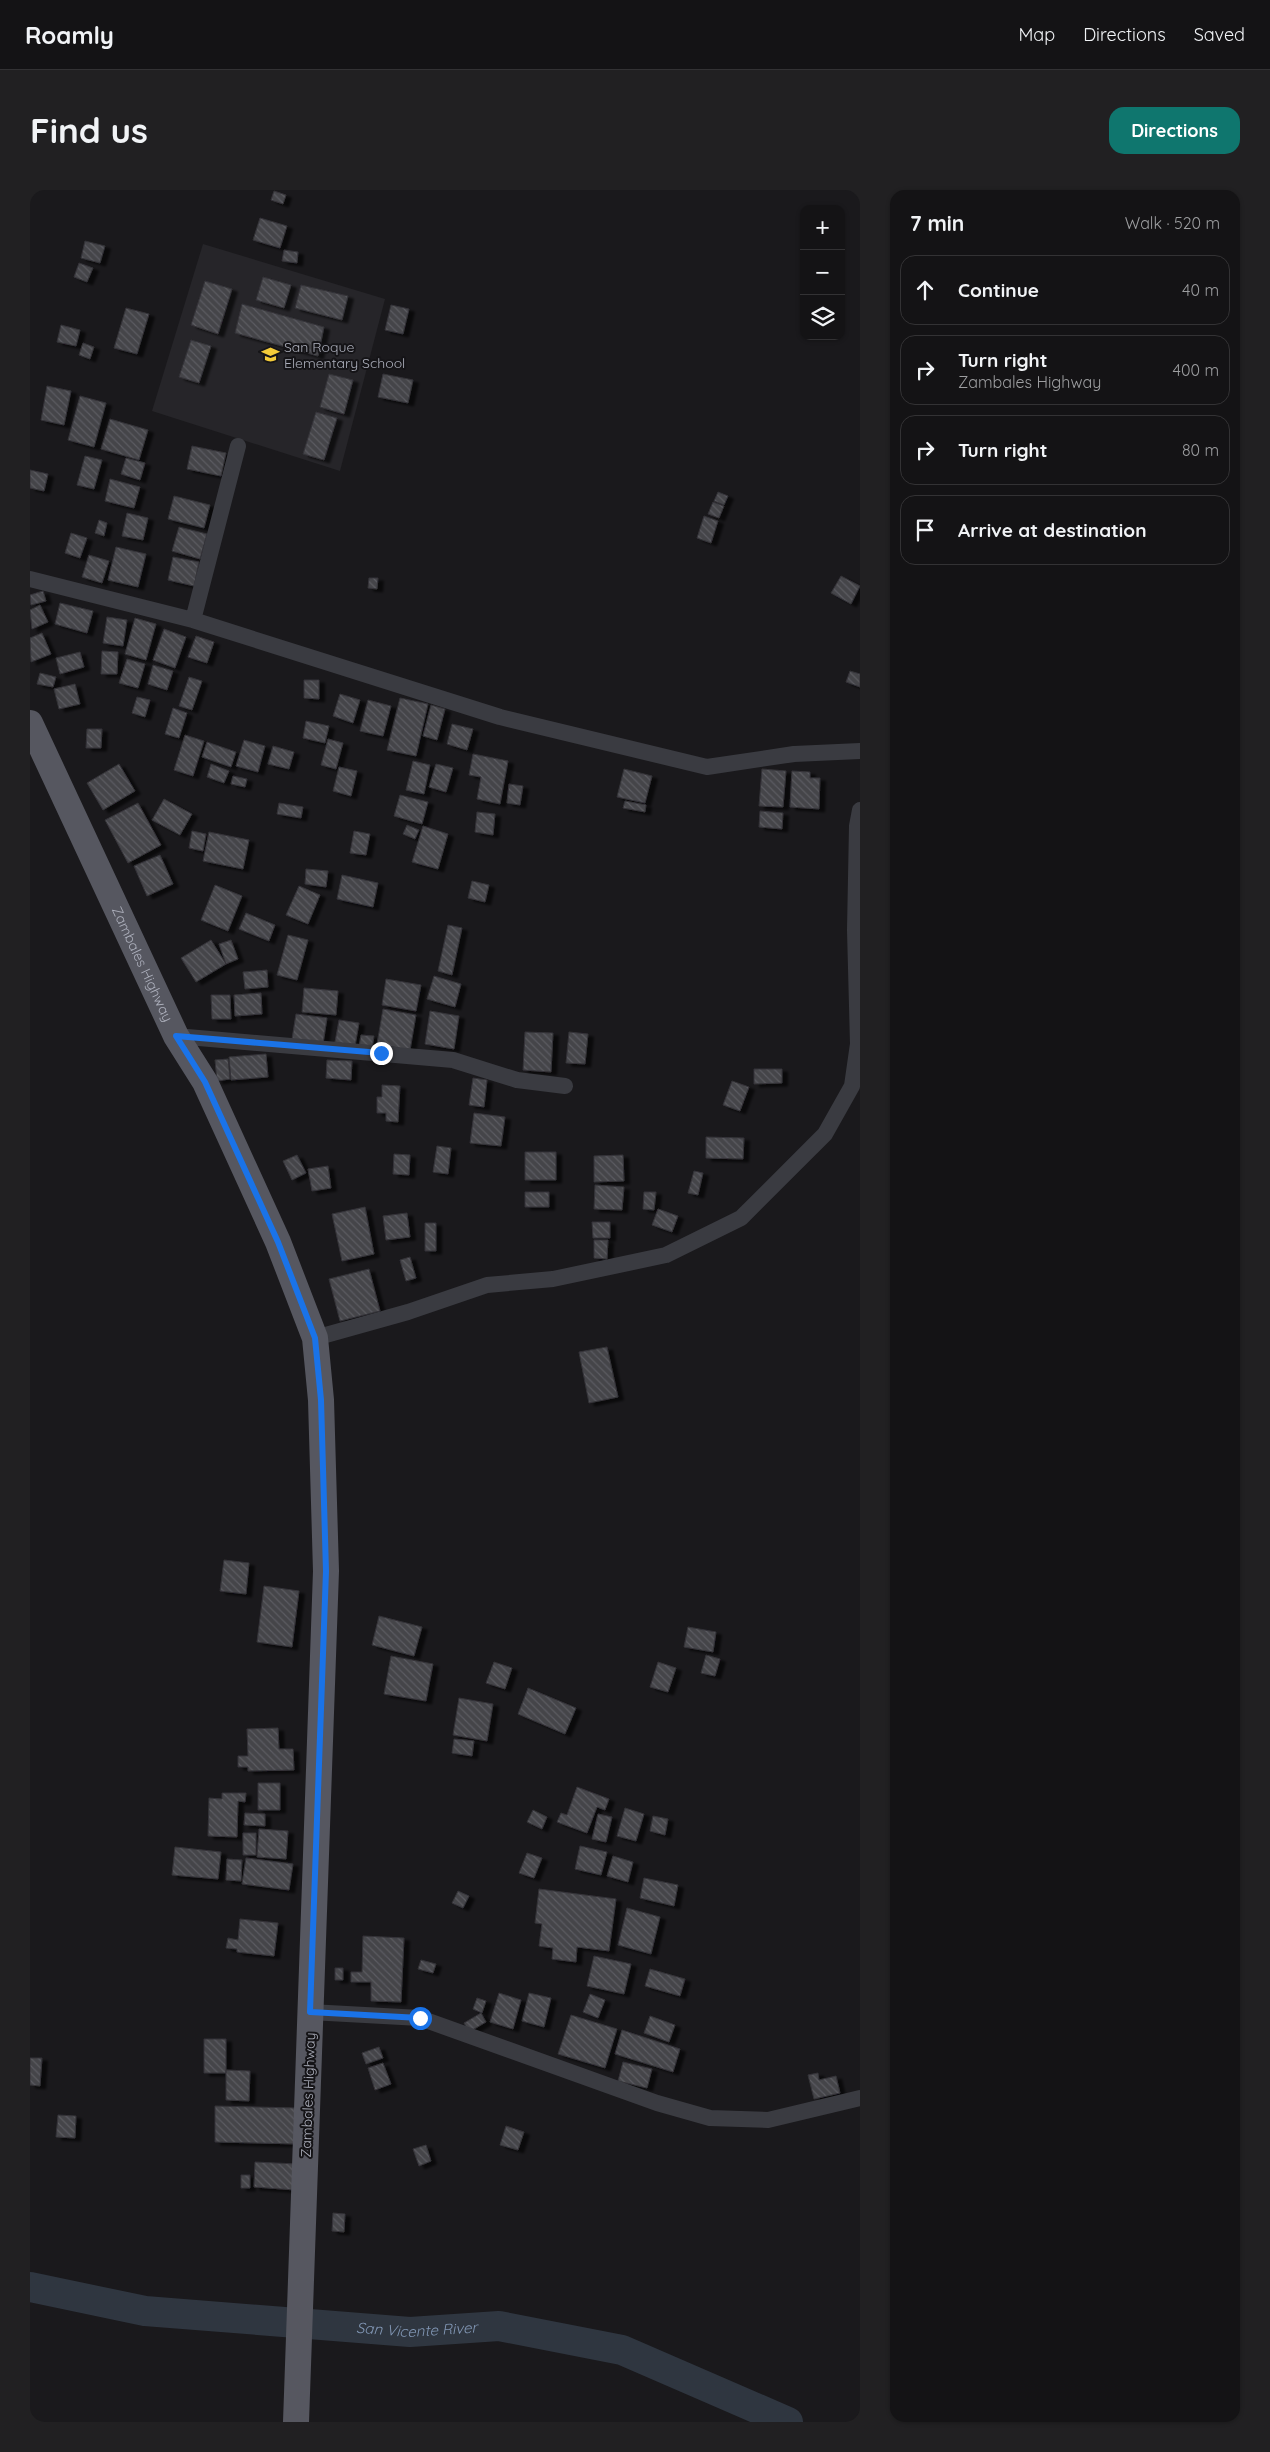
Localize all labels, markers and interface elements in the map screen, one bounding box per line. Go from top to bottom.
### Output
text: Roamly [25,20,114,50]
text: Map [1018,23,1055,46]
text: Directions [1083,23,1166,46]
text: Saved [1194,23,1245,46]
button: Directions [1109,107,1240,154]
text: Find us [30,108,148,152]
map controls [800,205,845,340]
button: + [800,205,845,250]
text: 7 min [910,210,964,236]
text: Walk · 520 m [1125,213,1220,233]
button: − [800,250,845,295]
icon: ahead [911,276,939,304]
text: Continue [958,278,1039,302]
text: 40 m [1182,280,1219,300]
button: layers [800,295,845,340]
place label: San Roque Elementary School [284,338,405,372]
school or university icon: San Roque Elementary School [260,345,280,365]
text: Turn right [958,348,1047,372]
icon: right [911,356,939,384]
text: 400 m [1173,360,1219,380]
text: Zambales Highway [958,372,1101,392]
icon: right [911,436,939,464]
text: Turn right [958,438,1047,462]
text: 80 m [1182,440,1219,460]
icon: arrive [911,516,939,544]
text: Arrive at destination [958,518,1147,542]
street label: Zambales Highway [108,903,177,1025]
route end [370,1042,393,1065]
route start [409,2007,432,2030]
street label: Zambales Highway [297,2032,319,2158]
water label: San Vicente River [355,2317,480,2341]

